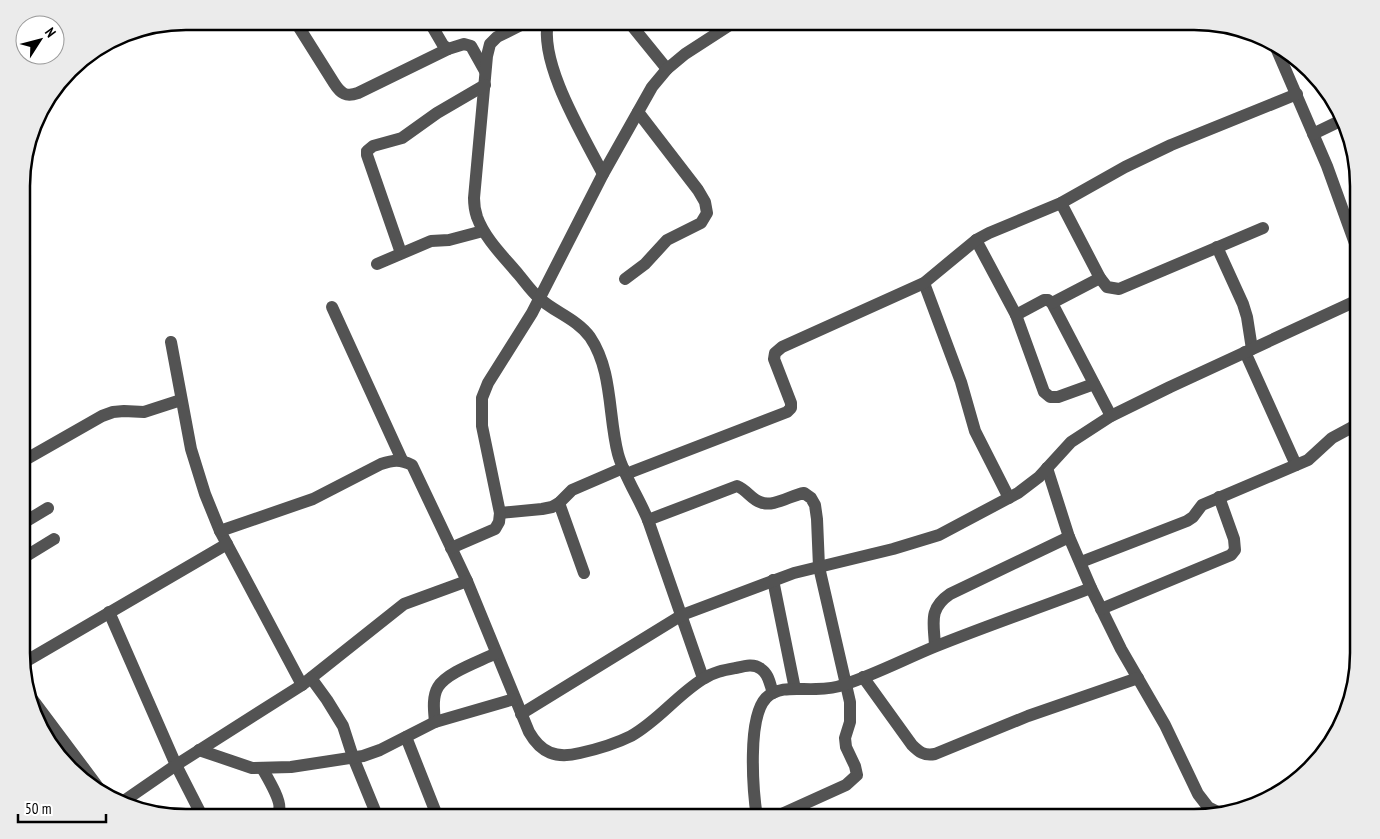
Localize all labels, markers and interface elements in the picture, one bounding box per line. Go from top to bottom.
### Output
north arrow [15,15,65,65]
text: N [41,24,60,41]
scale bar [18,792,105,824]
text: 50 m [25,799,51,818]

